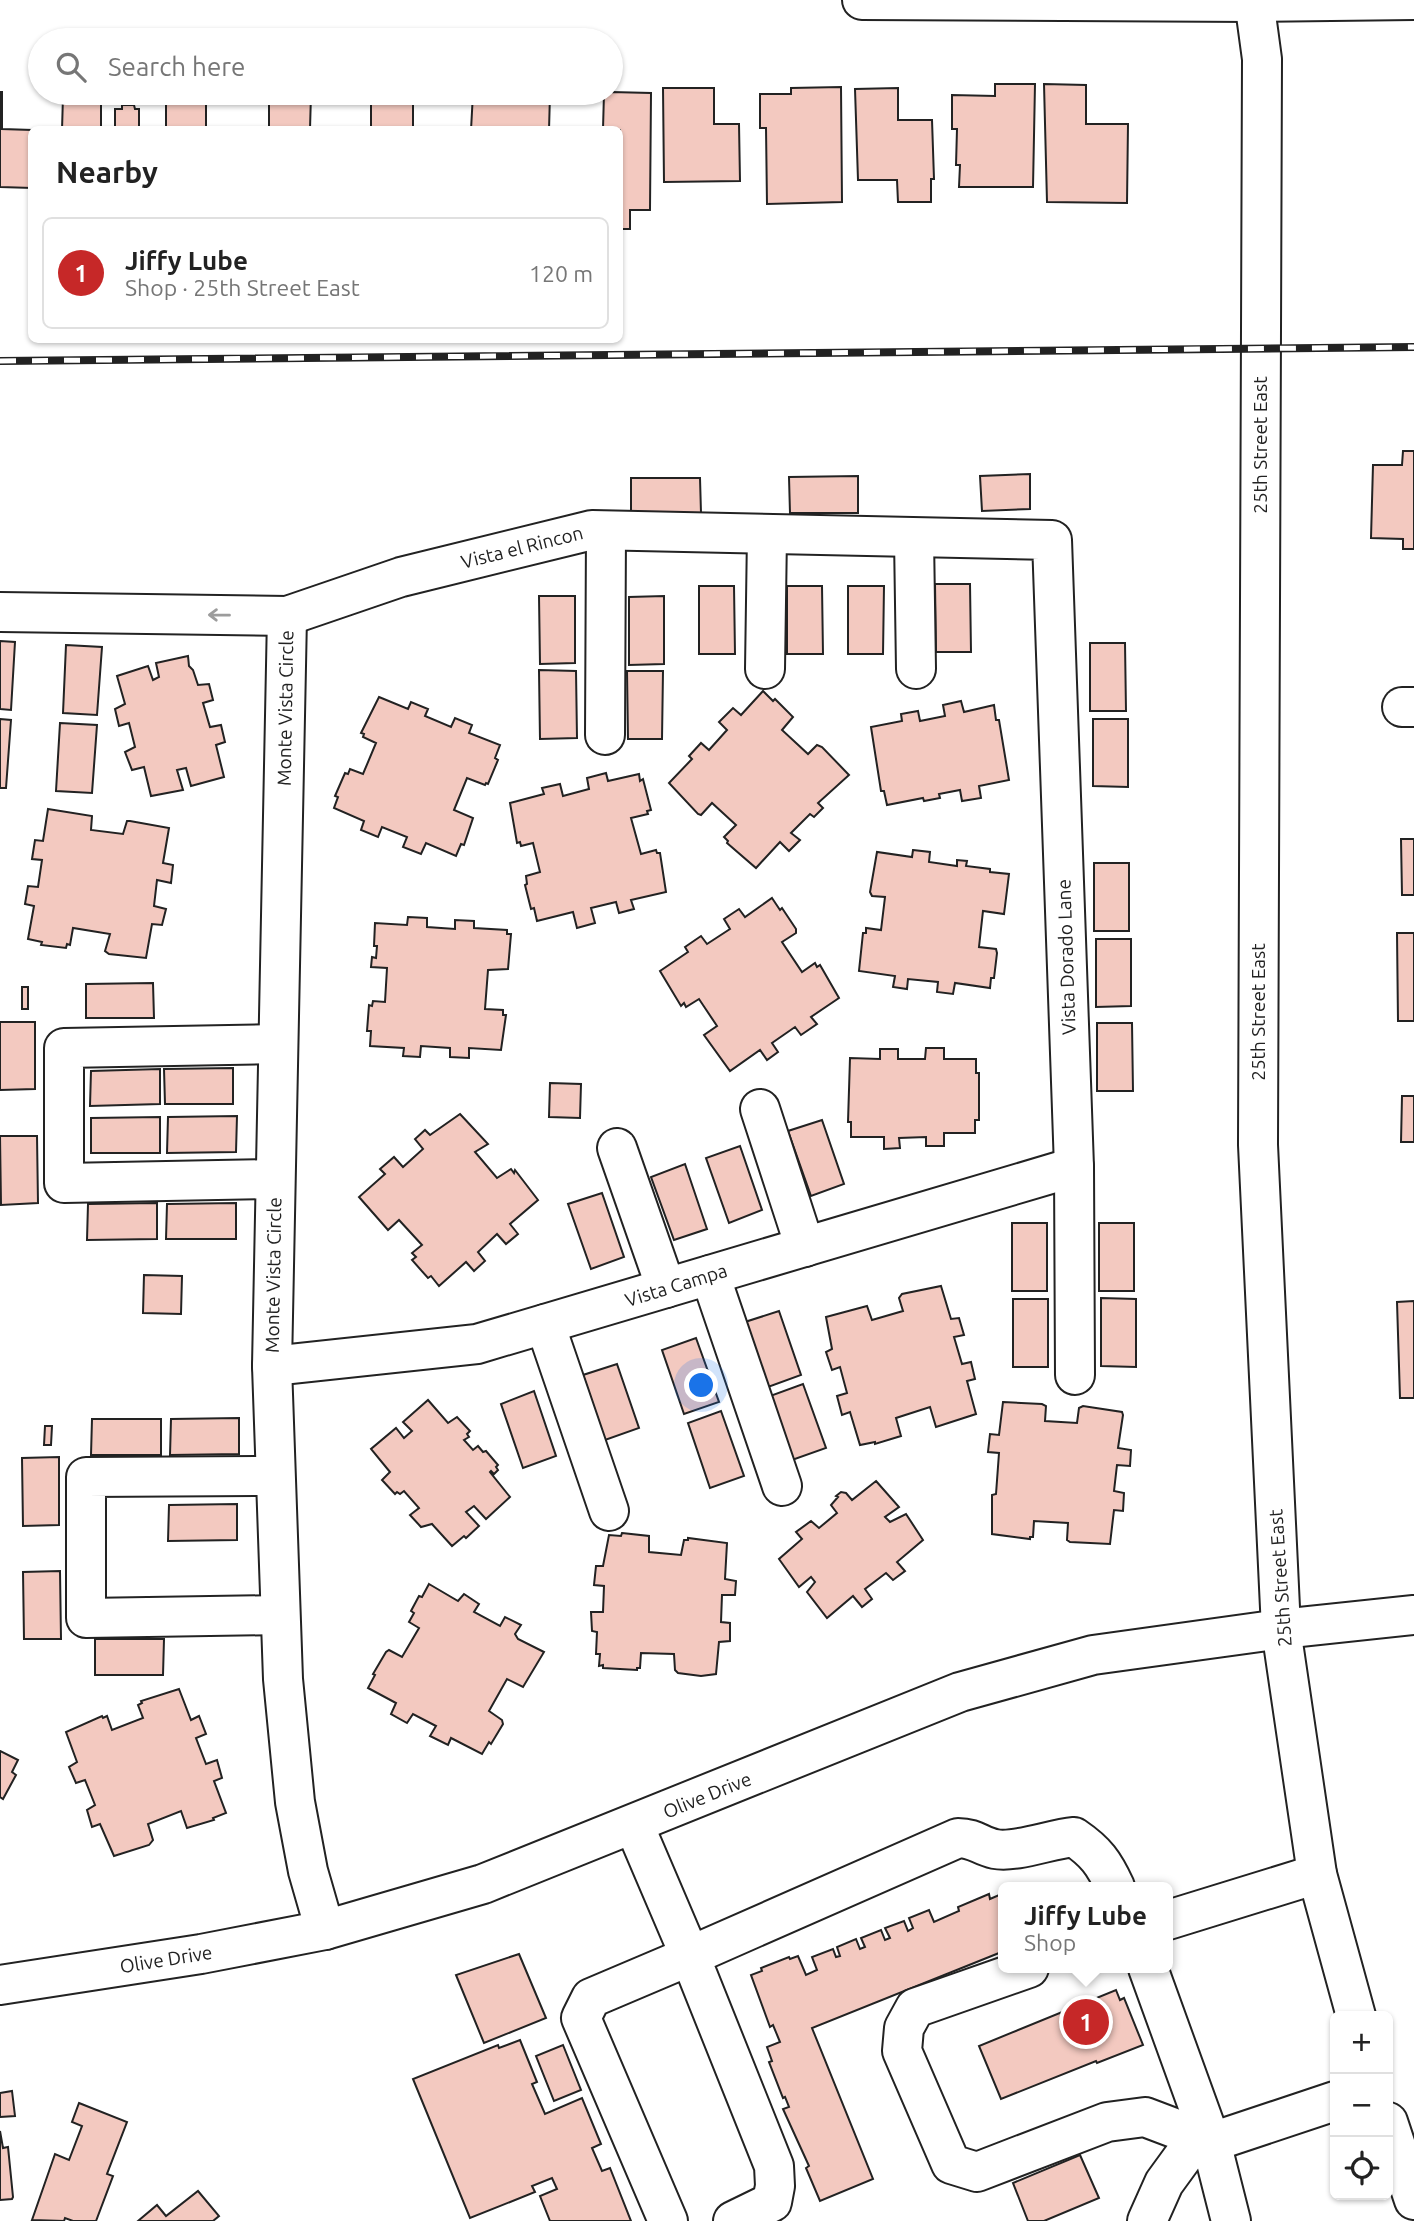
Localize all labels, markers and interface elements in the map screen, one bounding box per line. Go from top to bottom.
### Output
search box [28,28,623,105]
icon: search [52,48,90,86]
text: Search here [108,52,245,81]
text: Nearby [56,155,158,189]
text: Jiffy Lube [125,246,248,275]
text: 1 [75,261,87,286]
text: 120 m [529,261,593,286]
text: Shop · 25th Street East [125,275,360,300]
street label: 25th Street East [1249,376,1271,514]
street label: Vista el Rincon [459,521,585,573]
one-way arrow [208,608,231,622]
street label: Monte Vista Circle [273,630,297,786]
street label: Vista Dorado Lane [1052,879,1080,1035]
street label: 25th Street East [1247,943,1269,1081]
street label: Monte Vista Circle [261,1197,285,1353]
street label: Vista Campa [622,1259,730,1311]
your location [684,1368,718,1402]
street label: 25th Street East [1264,1508,1296,1647]
street label: Olive Drive [660,1767,754,1823]
popup [998,1882,1173,1973]
text: Jiffy Lube [1024,1901,1147,1930]
text: Shop [1024,1930,1076,1955]
street label: Olive Drive [118,1941,214,1977]
pin: 1 [1063,1996,1109,2048]
map controls [1330,2011,1393,2200]
button: + [1330,2011,1393,2074]
button: − [1330,2074,1393,2137]
button: locate [1330,2137,1393,2200]

